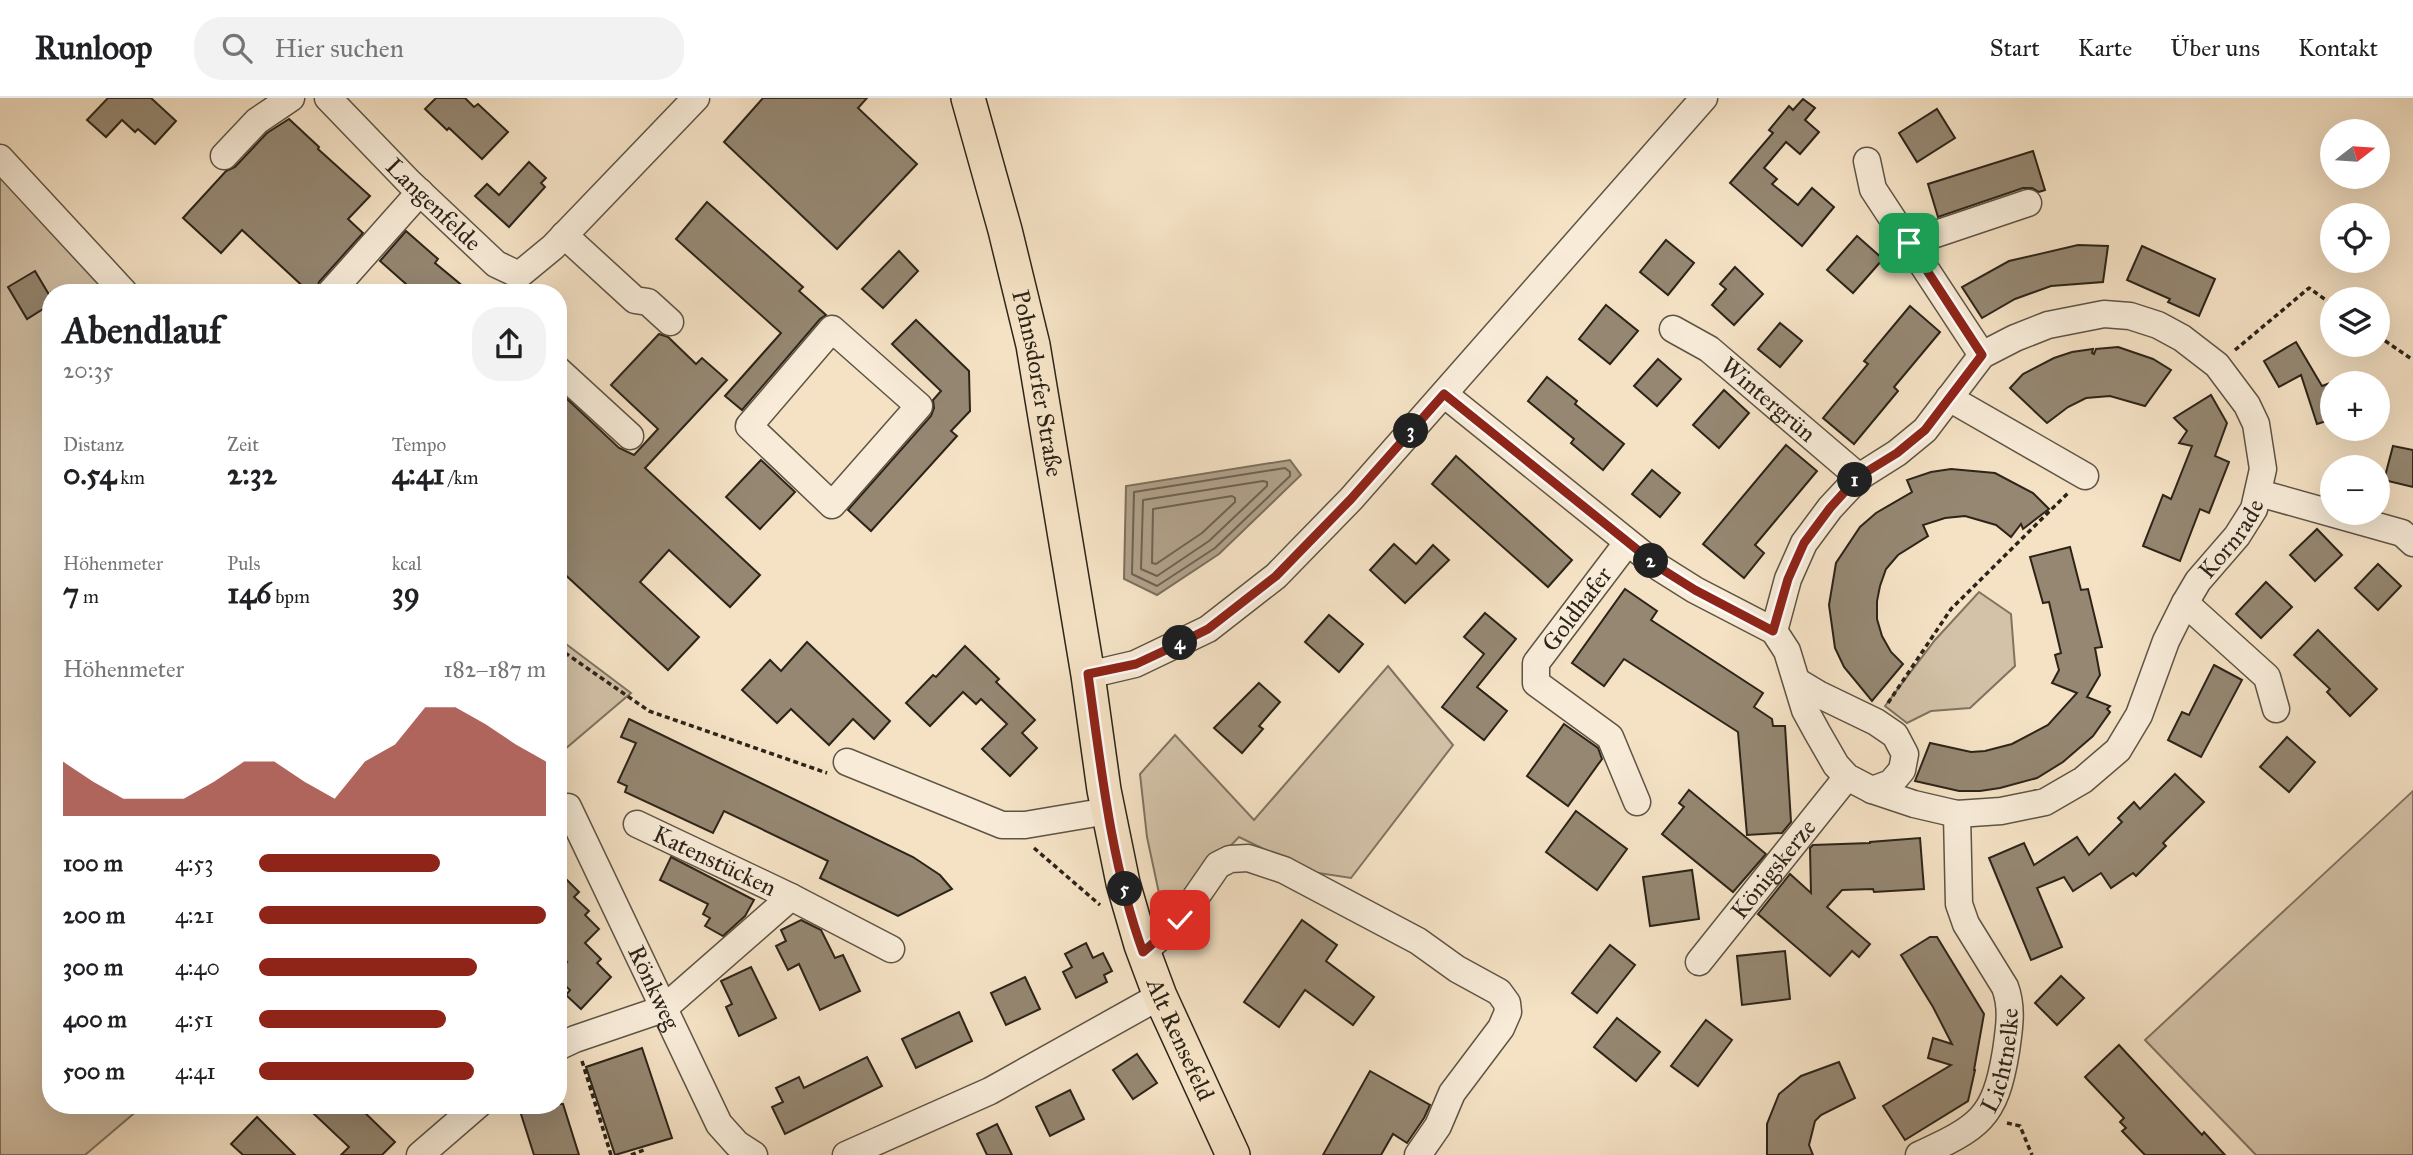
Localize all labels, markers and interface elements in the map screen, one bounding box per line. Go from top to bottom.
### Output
search box [194,17,684,80]
text: Runloop [35,28,152,68]
icon: search [218,29,256,67]
text: Hier suchen [274,32,404,64]
text: Start [1990,33,2040,63]
text: Karte [2078,33,2132,63]
text: Über uns [2170,33,2260,63]
text: Kontakt [2298,33,2378,63]
north arrow [2320,119,2390,189]
map controls [2320,119,2390,525]
street label: Langenfelde [379,152,488,257]
button: locate [2320,203,2390,273]
pin [1879,213,1939,273]
icon: arrive [1890,224,1928,262]
street label: Pohnsdorfer Straße [1005,287,1070,479]
button: layers [2320,287,2390,357]
text: Abendlauf [63,307,222,353]
button: share [472,307,546,381]
street label: Wintergrün [1714,350,1822,449]
text: 20:35 [63,356,113,384]
button: + [2320,371,2390,441]
pin: 3 [1394,414,1428,448]
text: 3 [1407,419,1414,442]
text: Distanz [63,433,124,456]
text: Zeit [227,433,259,456]
text: Tempo [392,433,446,456]
button: − [2320,455,2390,525]
text: 0.54 [63,456,116,492]
text: 2:32 [227,456,276,492]
text: 4:41 [392,456,445,492]
pin: 1 [1838,462,1872,498]
text: km [116,466,145,489]
text: /km [445,466,479,489]
text: 1 [1851,468,1858,491]
street label: Kornrade [2192,497,2271,585]
pin: 2 [1634,544,1668,578]
text: 2 [1646,549,1655,572]
text: Höhenmeter [63,552,163,575]
text: Puls [227,552,260,575]
text: kcal [392,552,422,575]
street label: Goldhafer [1535,561,1619,657]
text: 7 [63,575,79,611]
text: 146 [227,575,271,611]
text: 39 [392,575,420,611]
text: m [79,585,99,608]
text: bpm [271,585,310,608]
pin: 4 [1162,626,1198,660]
text: 4 [1174,631,1185,654]
text: Höhenmeter [63,655,184,683]
text: 182–187 m [443,655,546,683]
street label: Königskerze [1724,813,1822,925]
street label: Katenstücken [648,819,781,903]
text: 100 m [63,849,123,877]
text: 4:53 [175,849,214,877]
pin: 5 [1108,872,1142,906]
text: 5 [1120,877,1129,900]
pin [1150,890,1210,950]
text: 200 m [63,901,125,929]
text: 4:21 [175,901,214,929]
icon: check [1161,901,1199,939]
street label: Rönkweg [621,941,687,1035]
text: 300 m [63,953,123,981]
text: 4:40 [175,953,220,981]
street label: Alt Rensefeld [1139,973,1221,1105]
text: 400 m [63,1005,127,1033]
text: 4:51 [175,1005,213,1033]
street label: Lichtnelke [1974,1008,2025,1118]
text: 500 m [63,1057,125,1085]
text: 4:41 [175,1057,216,1085]

